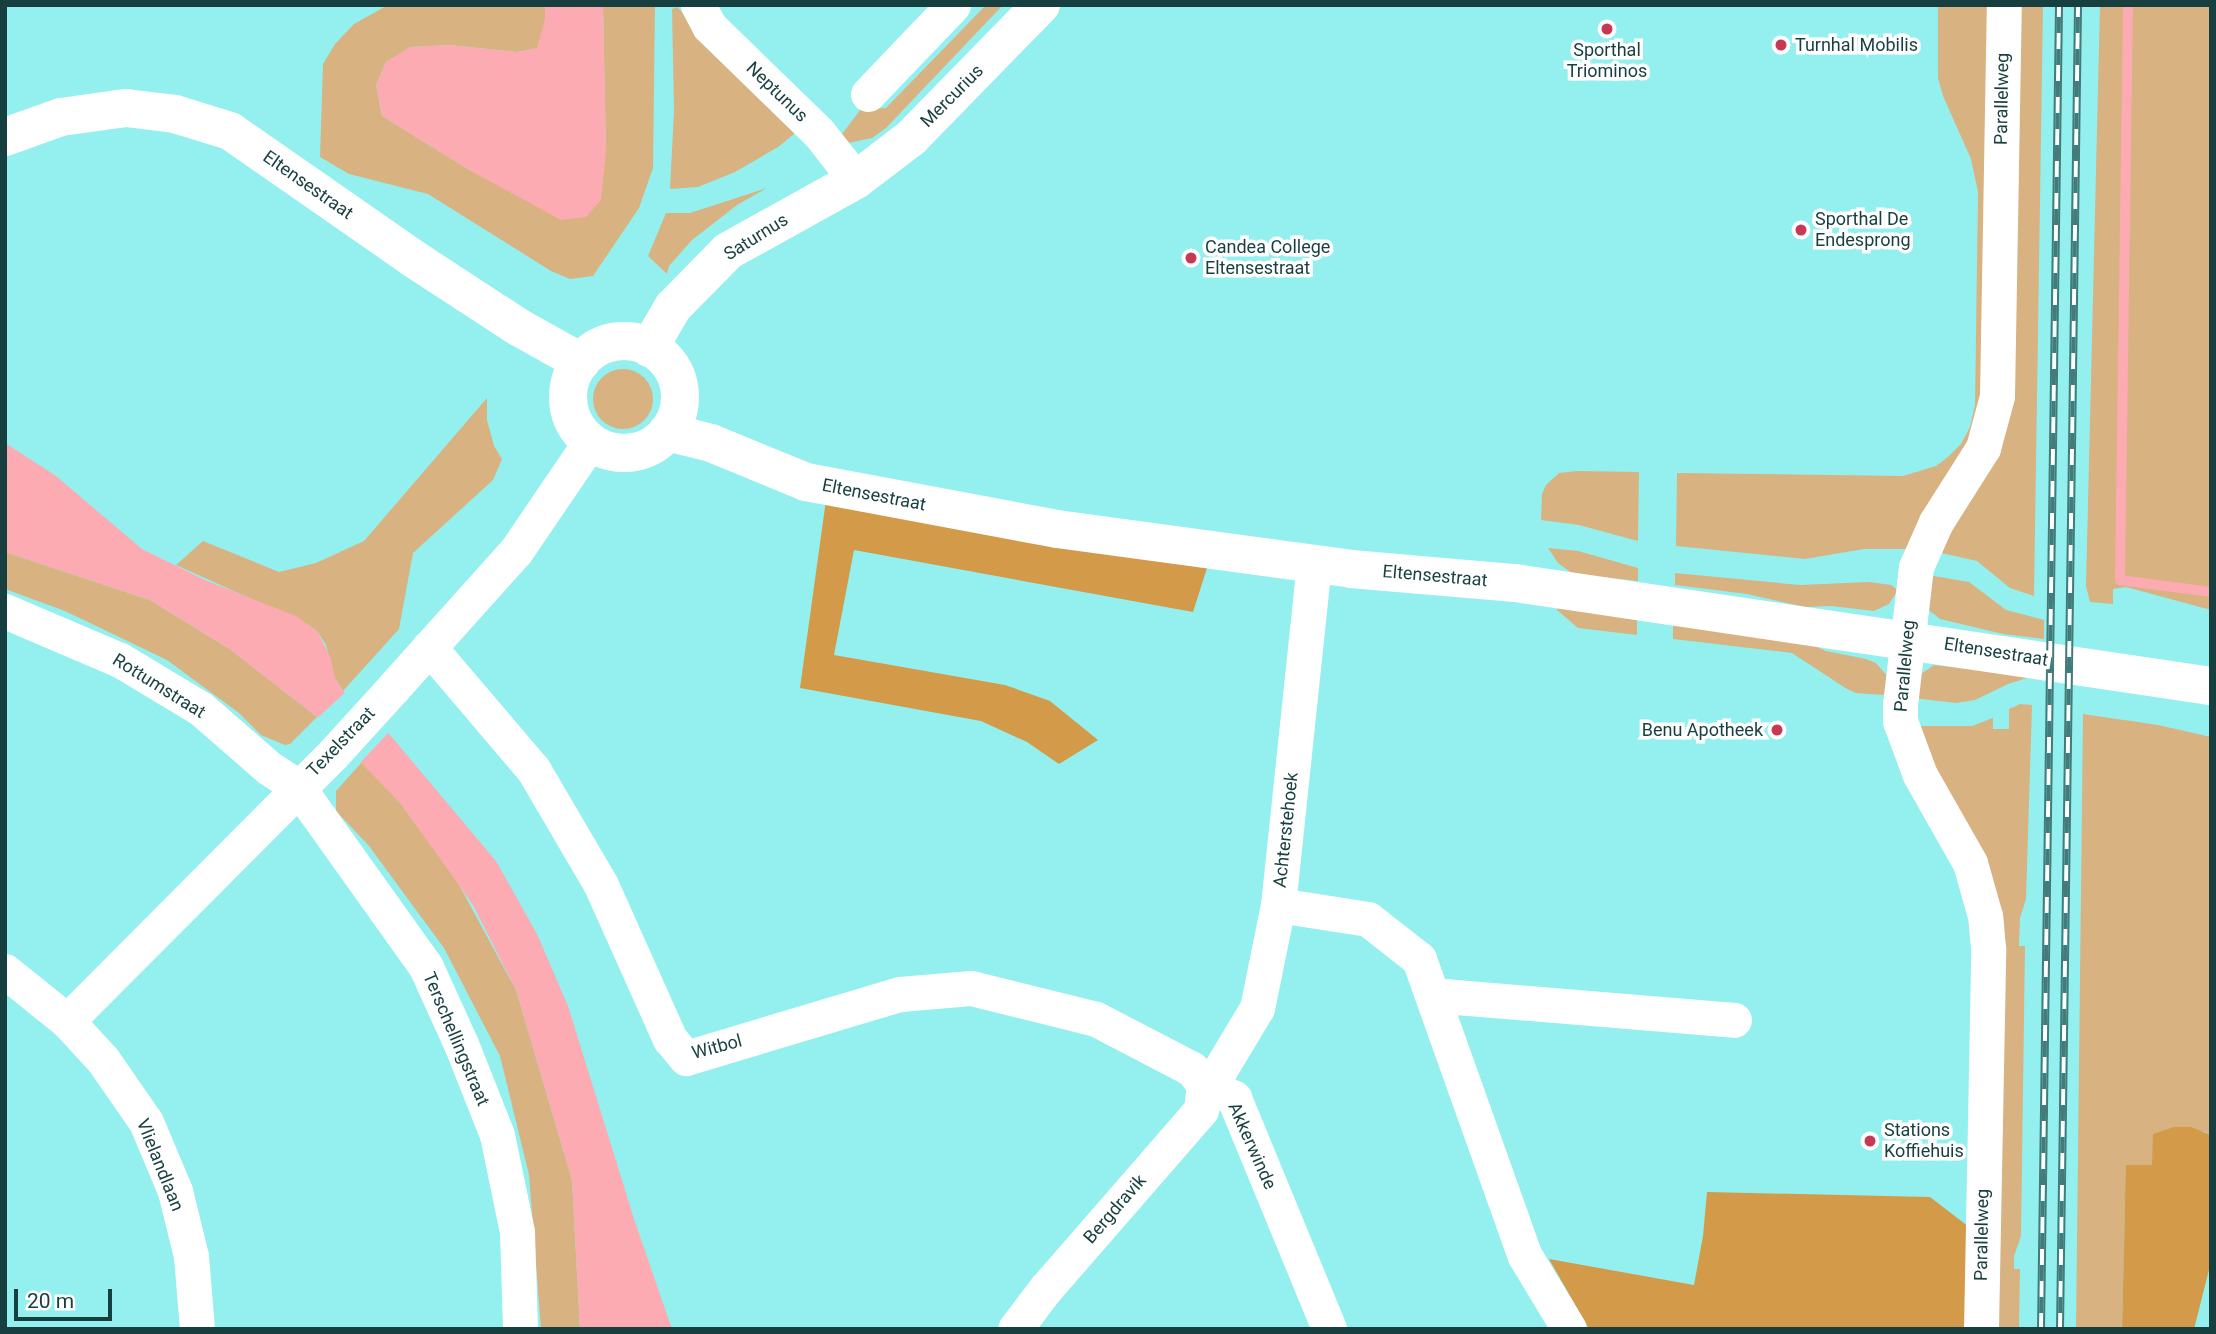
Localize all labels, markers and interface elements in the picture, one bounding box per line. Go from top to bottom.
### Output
marker: Sporthal Triominos [1599,21,1615,37]
place label: Turnhal Mobilis [1795,34,1918,56]
marker: Turnhal Mobilis [1773,37,1789,53]
place label: Sporthal Triominos [1567,40,1647,82]
street label: Parallelweg [1990,53,2014,145]
street label: Neptunus [742,57,812,127]
street label: Mercurius [916,60,988,132]
street label: Eltensestraat [259,146,357,224]
street label: Saturnus [720,209,792,265]
place label: Sporthal De Endesprong [1815,209,1911,252]
marker: Sporthal De Endesprong [1793,222,1809,238]
place label: Candea College Eltensestraat [1205,237,1330,280]
marker: Candea College Eltensestraat [1183,250,1199,266]
street label: Eltensestraat [820,474,928,516]
street label: Eltensestraat [1382,561,1488,591]
street label: Parallelweg [1890,619,1920,713]
street label: Eltensestraat [1942,633,2050,671]
street label: Rottumstraat [109,649,209,723]
street label: Texelstraat [302,703,380,781]
place label: Benu Apotheek [1642,719,1763,741]
marker: Benu Apotheek [1769,722,1785,738]
street label: Achterstehoek [1269,771,1303,889]
street label: Terschellingstraat [418,969,494,1109]
street label: Witbol [690,1030,744,1064]
street label: Akkerwinde [1223,1099,1281,1193]
street label: Vlielandlaan [132,1116,188,1214]
place label: Stations Koffiehuis [1884,1120,1964,1162]
marker: Stations Koffiehuis [1862,1133,1878,1149]
street label: Bergdravik [1079,1170,1151,1248]
street label: Parallelweg [1970,1189,1994,1281]
scale bar [18,1274,116,1318]
text: 20 m [27,1289,74,1313]

